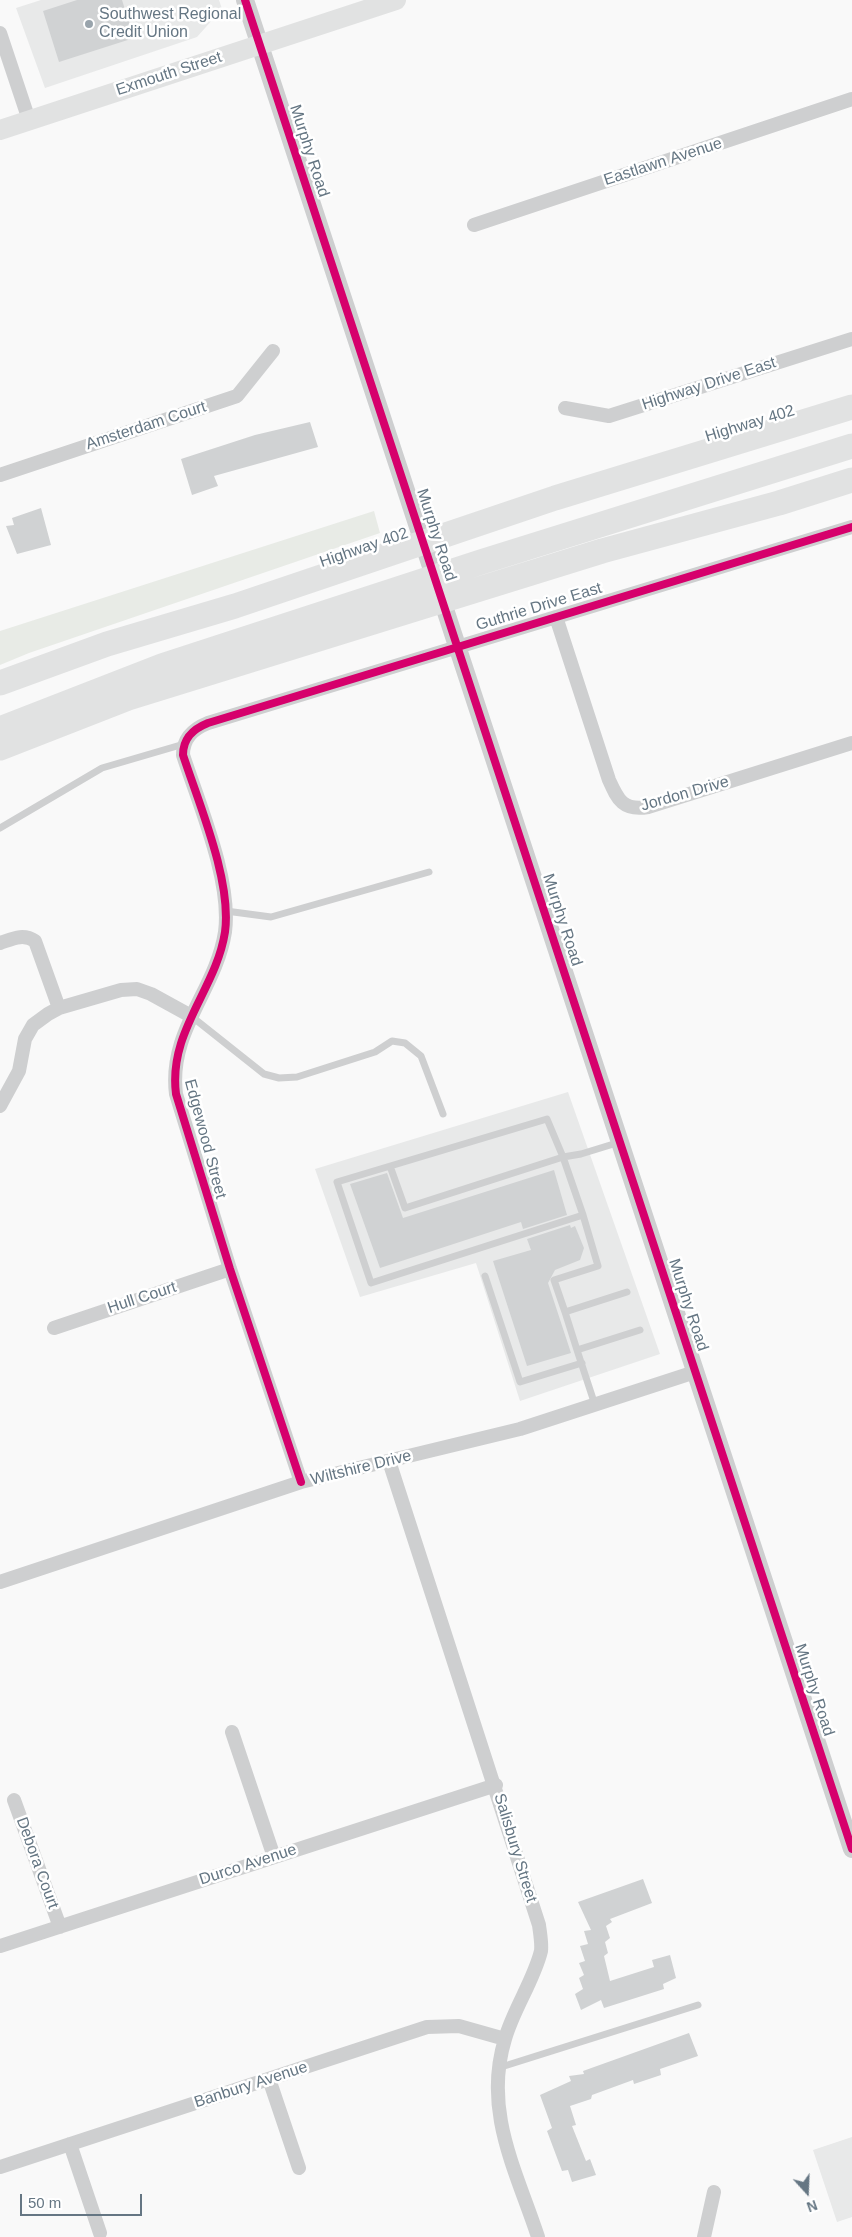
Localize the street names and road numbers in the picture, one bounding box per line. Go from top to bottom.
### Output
street label: Exmouth Street [114,48,224,100]
street label: Murphy Road [285,102,333,200]
street label: Eastlawn Avenue [601,134,725,190]
street label: Highway Drive East [640,353,778,415]
street label: Amsterdam Court [83,397,209,455]
street label: Highway 402 [703,401,797,447]
street label: Murphy Road [412,486,460,584]
street label: Highway 402 [317,524,411,572]
street label: Guthrie Drive East [474,579,604,635]
street label: Jordon Drive [639,772,731,816]
street label: Murphy Road [538,871,586,969]
street label: Edgewood Street [180,1077,230,1201]
street label: Murphy Road [664,1256,712,1354]
street label: Hull Court [105,1278,179,1318]
street label: Wiltshire Drive [309,1446,413,1490]
street label: Murphy Road [790,1641,838,1739]
street label: Salisbury Street [489,1791,541,1905]
street label: Debora Court [12,1815,62,1911]
street label: Durco Avenue [197,1840,299,1890]
street label: Banbury Avenue [192,2058,310,2112]

